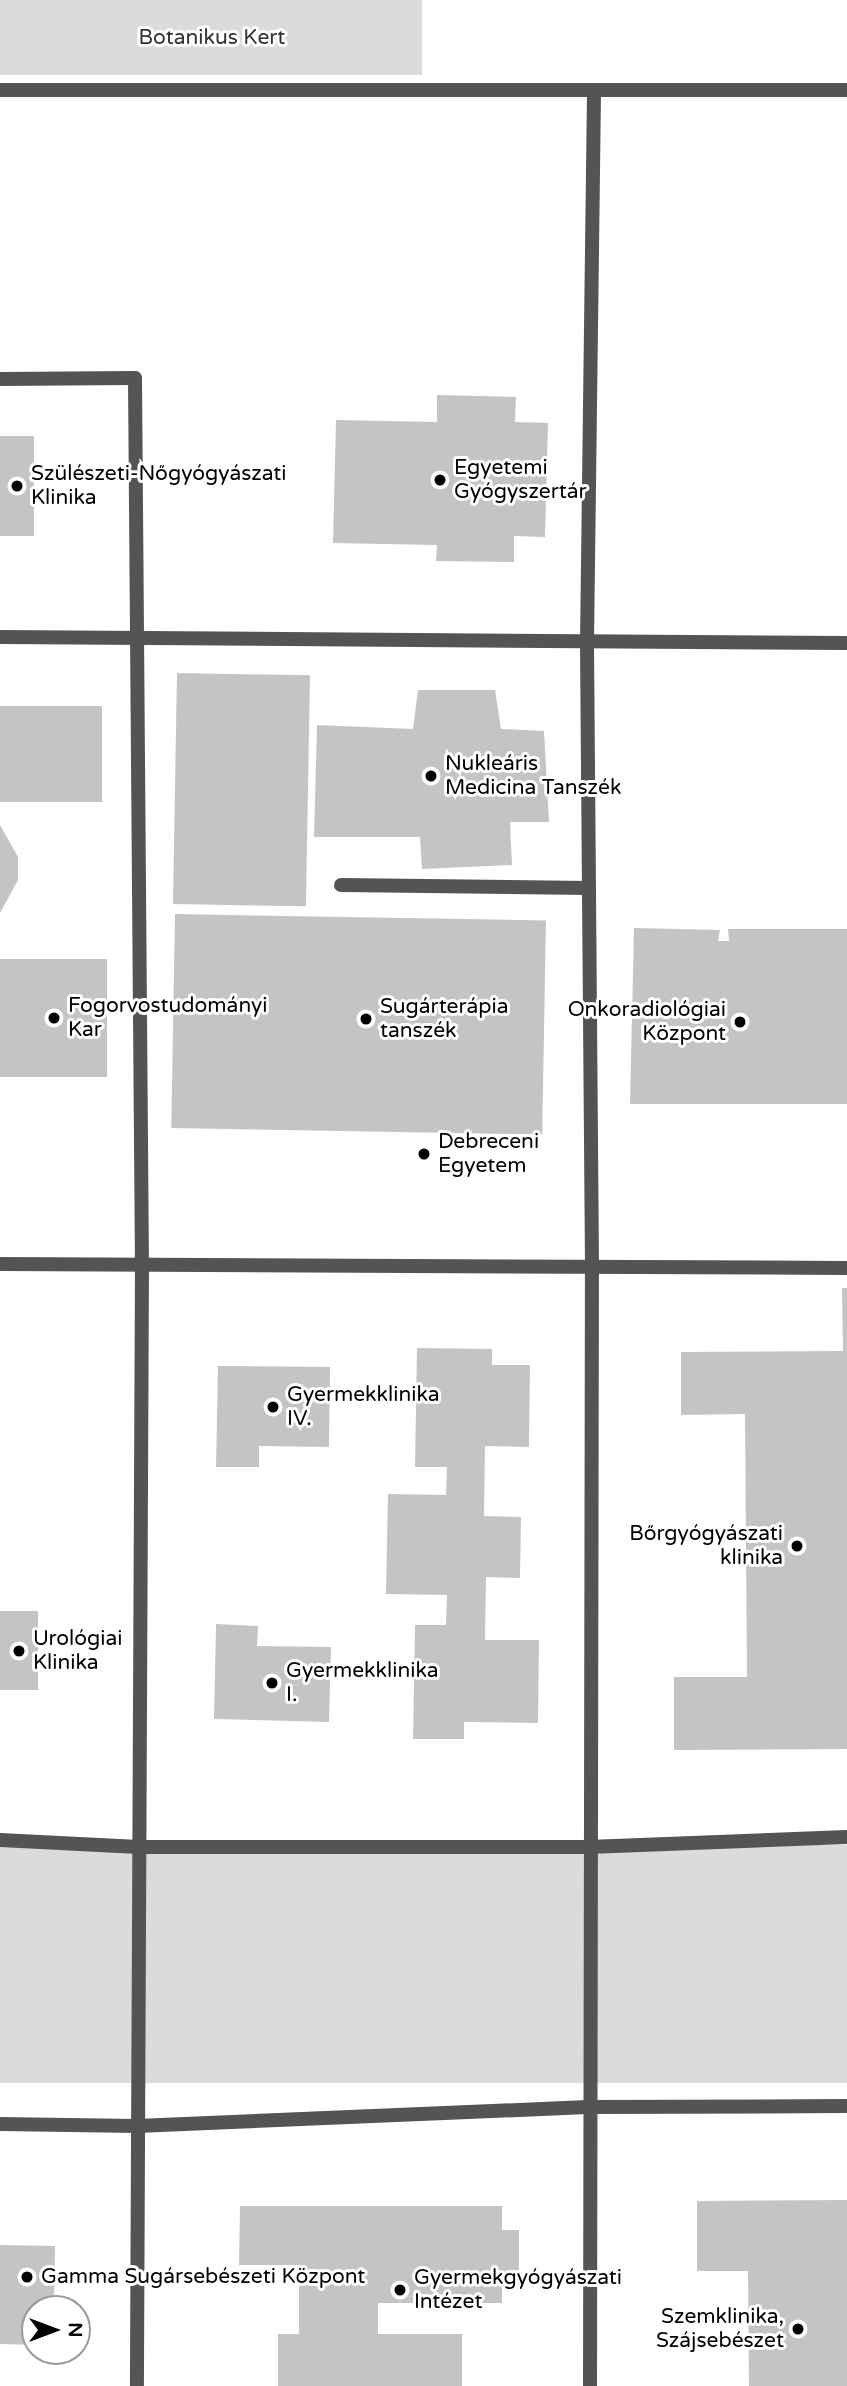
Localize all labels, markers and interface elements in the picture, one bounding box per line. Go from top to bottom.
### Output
park label: Botanikus Kert [139,25,285,51]
place label: Egyetemi Gyógyszertár [454,455,587,505]
place label: Szülészeti-Nőgyógyászati Klinika [31,461,287,511]
marker: Egyetemi Gyógyszertár [432,472,448,488]
marker: Szülészeti-Nőgyógyászati Klinika [9,478,25,494]
place label: Nukleáris Medicina Tanszék [445,751,621,801]
marker: Nukleáris Medicina Tanszék [423,768,439,784]
place label: Fogorvostudományi Kar [68,993,268,1043]
place label: Sugárterápia tanszék [380,994,509,1044]
place label: Onkoradiológiai Központ [568,997,726,1047]
marker: Fogorvostudományi Kar [46,1010,62,1026]
marker: Sugárterápia tanszék [358,1011,374,1027]
marker: Onkoradiológiai Központ [732,1014,748,1030]
place label: Debreceni Egyetem [438,1129,539,1179]
marker: Debreceni Egyetem [416,1146,432,1162]
place label: Gyermekklinika IV. [287,1382,440,1432]
marker: Gyermekklinika IV. [265,1399,281,1415]
place label: Bőrgyógyászati klinika [629,1521,783,1571]
marker: Bőrgyógyászati klinika [789,1538,805,1554]
place label: Urológiai Klinika [33,1626,123,1676]
marker: Urológiai Klinika [11,1643,27,1659]
place label: Gyermekklinika I. [286,1658,439,1708]
marker: Gyermekklinika I. [264,1675,280,1691]
place label: Gamma Sugársebészeti Központ [41,2264,365,2290]
place label: Gyermekgyógyászati Intézet [414,2265,622,2315]
marker: Gamma Sugársebészeti Központ [19,2269,35,2285]
marker: Gyermekgyógyászati Intézet [392,2282,408,2298]
north arrow [21,2295,91,2365]
place label: Szemklinika, Szájsebészet [656,2304,784,2354]
marker: Szemklinika, Szájsebészet [790,2321,806,2337]
text: N [64,2322,86,2338]

